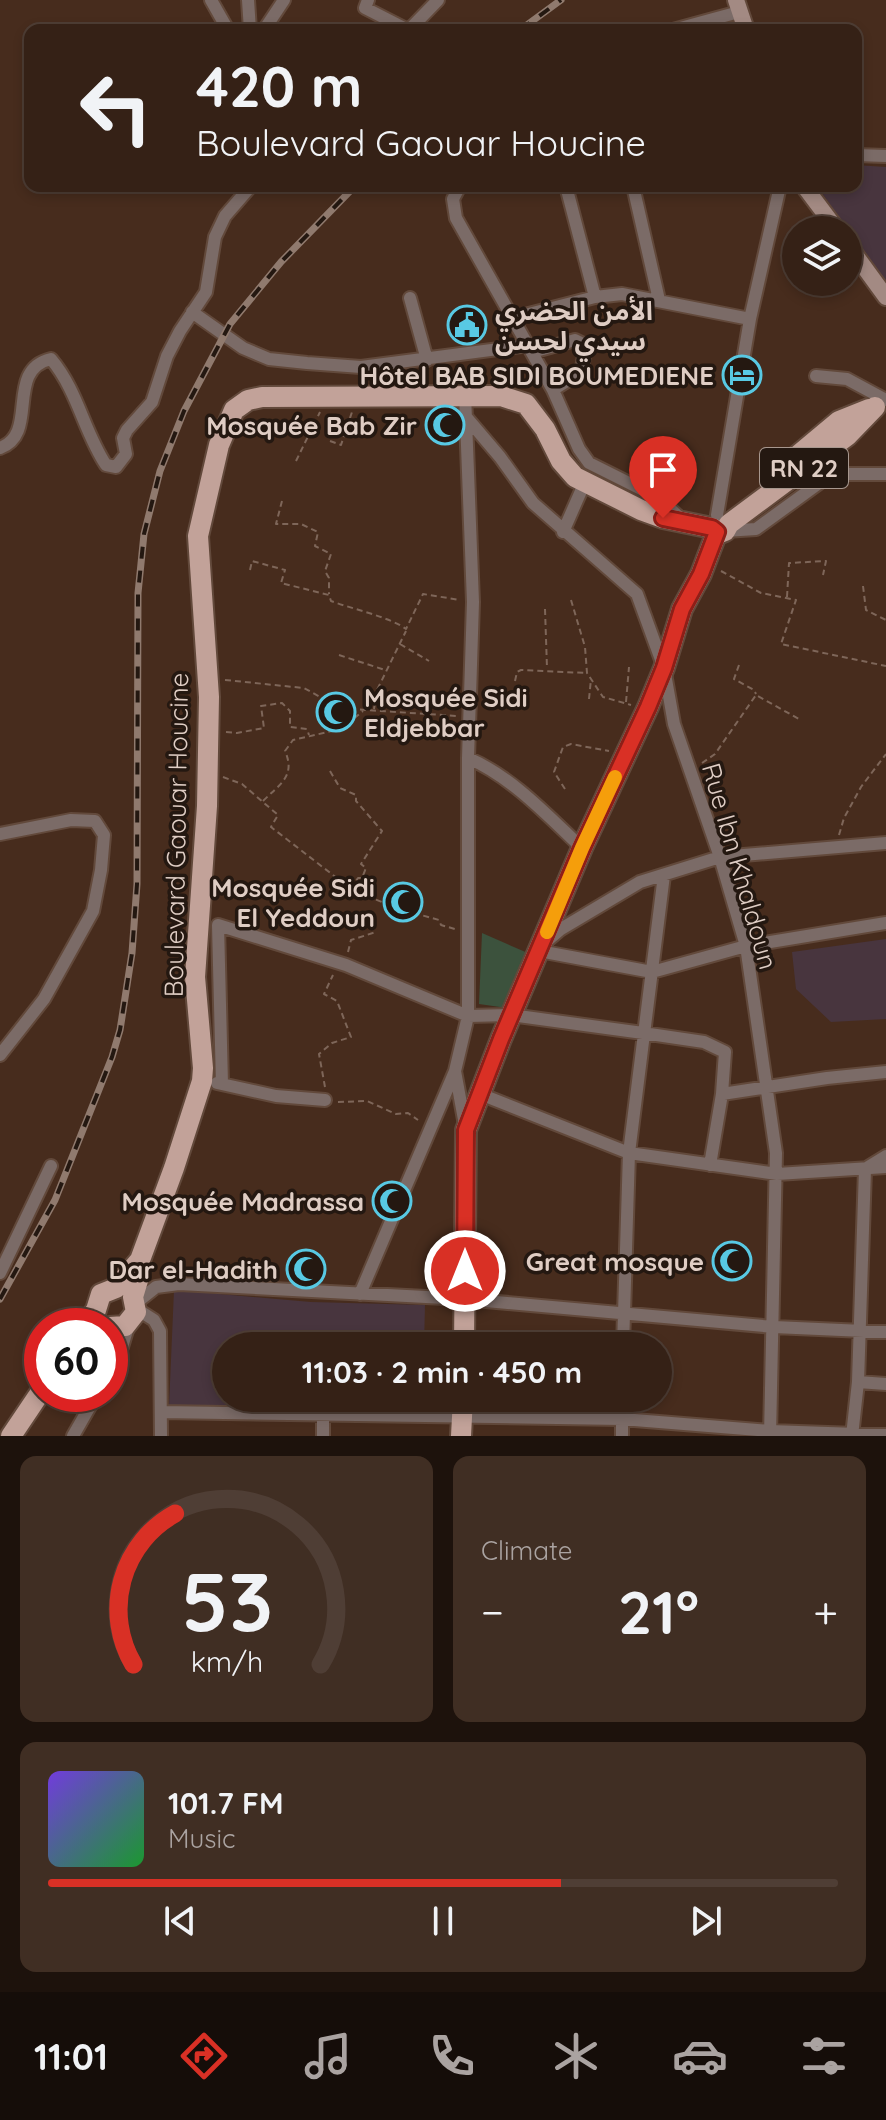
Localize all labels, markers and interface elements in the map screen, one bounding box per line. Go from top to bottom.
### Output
text: 420 m [196,51,363,121]
icon: left [64,56,168,160]
text: Boulevard Gaouar Houcine [196,120,646,165]
map controls [782,216,862,296]
button: layers [782,216,862,296]
place label: الأمن الحضري سيدي لحسن [495,294,653,362]
public building icon: الأمن الحضري سيدي لحسن [446,304,488,346]
hotel icon: Hôtel BAB SIDI BOUMEDIENE [721,354,763,396]
place label: Hôtel BAB SIDI BOUMEDIENE [359,359,714,392]
mosque icon: Mosquée Bab Zir [424,404,466,446]
place label: Mosquée Bab Zir [206,409,417,442]
pin [629,436,697,518]
icon: arrive [641,448,685,492]
road number: RN 22 [760,448,848,488]
street label: Boulevard Gaouar Houcine [157,672,195,998]
place label: Mosquée Sidi Eldjebbar [364,681,528,744]
mosque icon: Mosquée Sidi Eldjebbar [315,691,357,733]
street label: Rue Ibn Khaldoun [695,759,785,973]
place label: Mosquée Sidi El Yeddoun [211,871,375,934]
mosque icon: Mosquée Sidi El Yeddoun [382,881,424,923]
mosque icon: Mosquée Madrassa [371,1180,413,1222]
place label: Mosquée Madrassa [122,1185,364,1218]
position arrow [423,1229,507,1313]
mosque icon: Great mosque [711,1240,753,1282]
place label: Great mosque [526,1245,704,1278]
mosque icon: Dar el-Hadith [285,1248,327,1290]
place label: Dar el-Hadith [109,1253,278,1286]
speed limit sign: 60 [24,1308,128,1412]
text: 11:03 · 2 min · 450 m [302,1353,582,1391]
text: Climate [481,1534,572,1567]
text: 53 [180,1548,273,1652]
text: 21° [618,1574,699,1649]
text: − [481,1584,504,1639]
text: + [813,1584,838,1639]
text: km/h [190,1643,263,1679]
text: 101.7 FM [168,1784,284,1822]
text: Music [168,1822,236,1855]
icon: previous [158,1899,202,1943]
icon: pause [421,1899,465,1943]
icon: next [684,1899,728,1943]
icon: directions [176,2028,232,2084]
icon: music [300,2028,356,2084]
icon: phone [424,2028,480,2084]
icon: climate [548,2028,604,2084]
icon: car [672,2028,728,2084]
icon: filters [796,2028,852,2084]
text: 11:01 [34,2034,108,2079]

